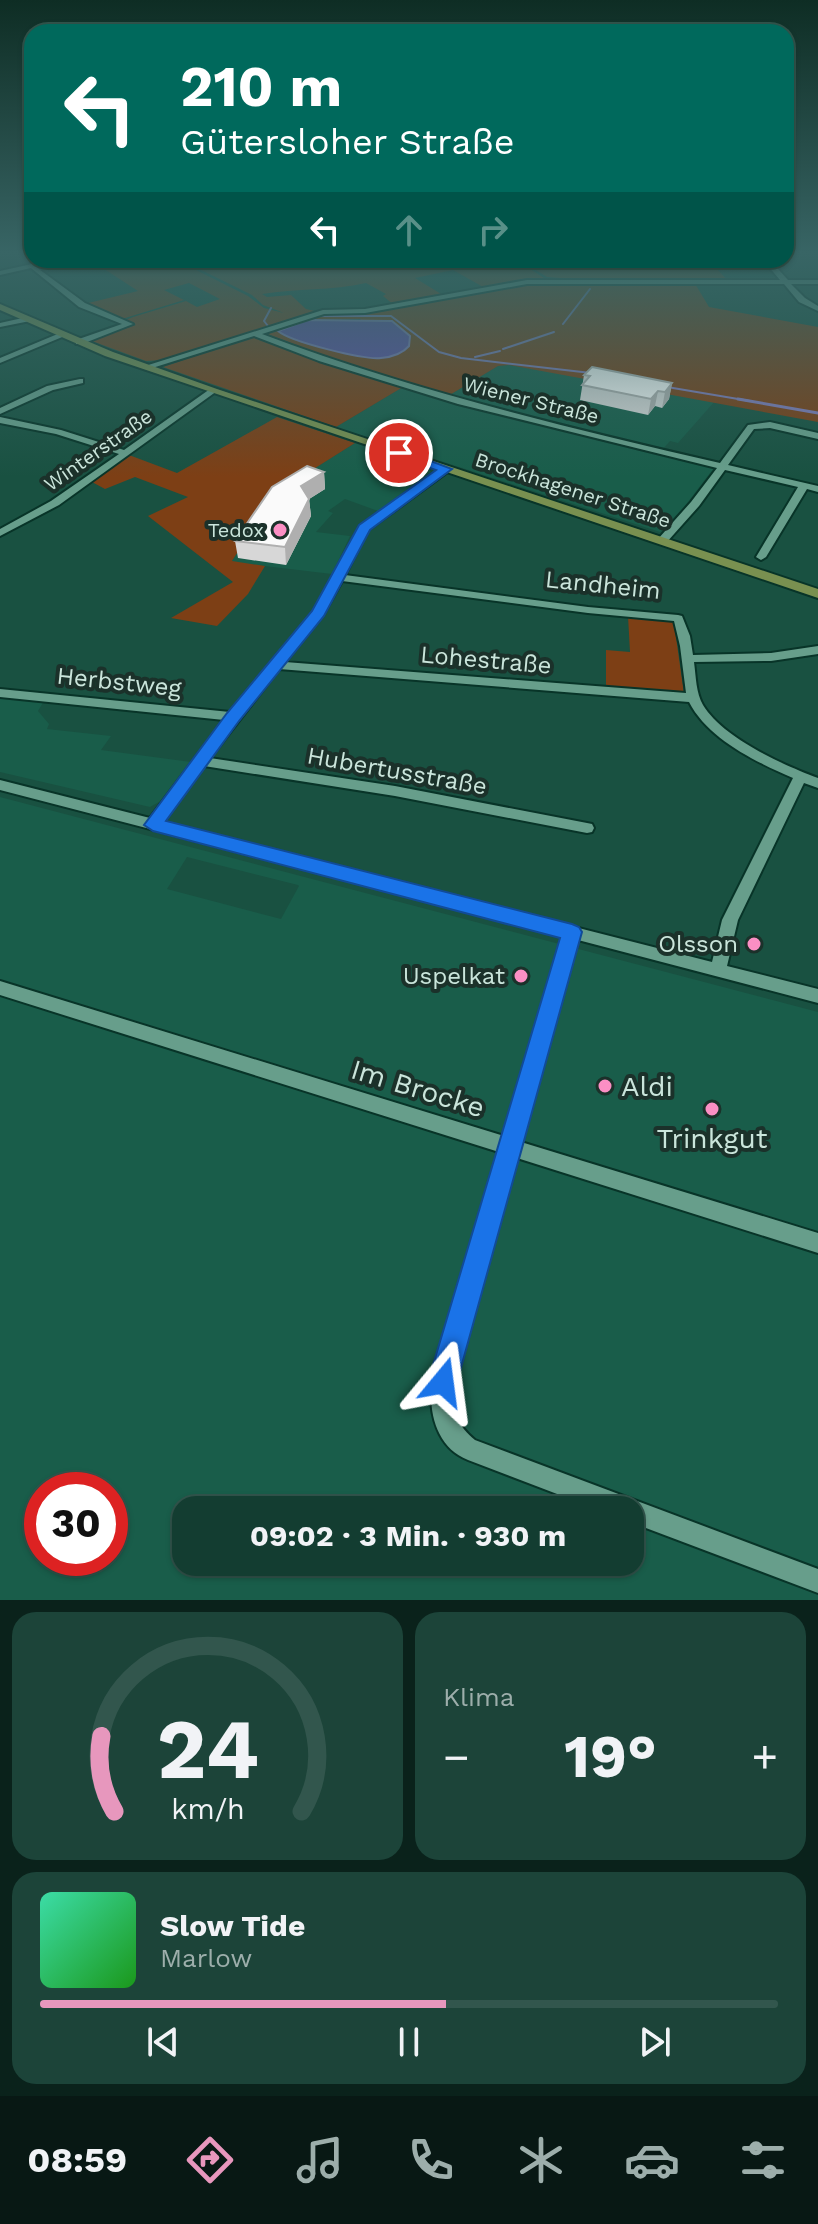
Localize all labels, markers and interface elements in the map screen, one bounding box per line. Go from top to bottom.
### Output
text: 210 m [180,54,342,120]
icon: left [48,56,152,160]
text: Gütersloher Straße [180,121,515,163]
icon: left [303,208,347,252]
icon: ahead [387,208,431,252]
icon: right [471,208,515,252]
street label: Wiener Straße [461,372,601,428]
street label: Winterstraße [39,404,157,496]
pin [365,419,433,487]
icon: arrive [377,431,421,475]
street label: Brockhagener Straße [472,447,674,533]
place label: Tedox [208,518,264,542]
marker: Tedox [271,521,289,539]
street label: Landheim [544,565,662,605]
street label: Lohestraße [419,640,553,680]
street label: Herbstweg [55,662,183,702]
street label: Hubertusstraße [305,741,489,801]
place label: Olsson [658,930,738,958]
marker: Olsson [745,935,763,953]
place label: Uspelkat [403,962,505,990]
marker: Uspelkat [512,967,530,985]
street label: Im Brocke [347,1053,488,1124]
place label: Aldi [621,1070,673,1103]
marker: Aldi [596,1077,614,1095]
marker: Trinkgut [703,1100,721,1118]
place label: Trinkgut [657,1122,768,1155]
position arrow [401,1340,485,1424]
speed limit sign: 30 [24,1472,128,1576]
text: 09:02 · 3 Min. · 930 m [250,1518,566,1553]
text: Klima [443,1682,514,1712]
text: 24 [156,1701,259,1798]
text: 19° [564,1721,657,1792]
text: − [443,1731,470,1783]
text: + [751,1731,778,1783]
text: km/h [171,1792,244,1826]
text: Slow Tide [160,1908,305,1943]
text: Marlow [160,1943,252,1973]
icon: previous [141,2020,185,2064]
icon: pause [387,2020,431,2064]
icon: next [633,2020,677,2064]
icon: directions [182,2132,238,2188]
icon: music [292,2132,348,2188]
icon: phone [403,2132,459,2188]
icon: climate [513,2132,569,2188]
icon: car [624,2132,680,2188]
icon: filters [735,2132,791,2188]
text: 08:59 [27,2139,127,2181]

